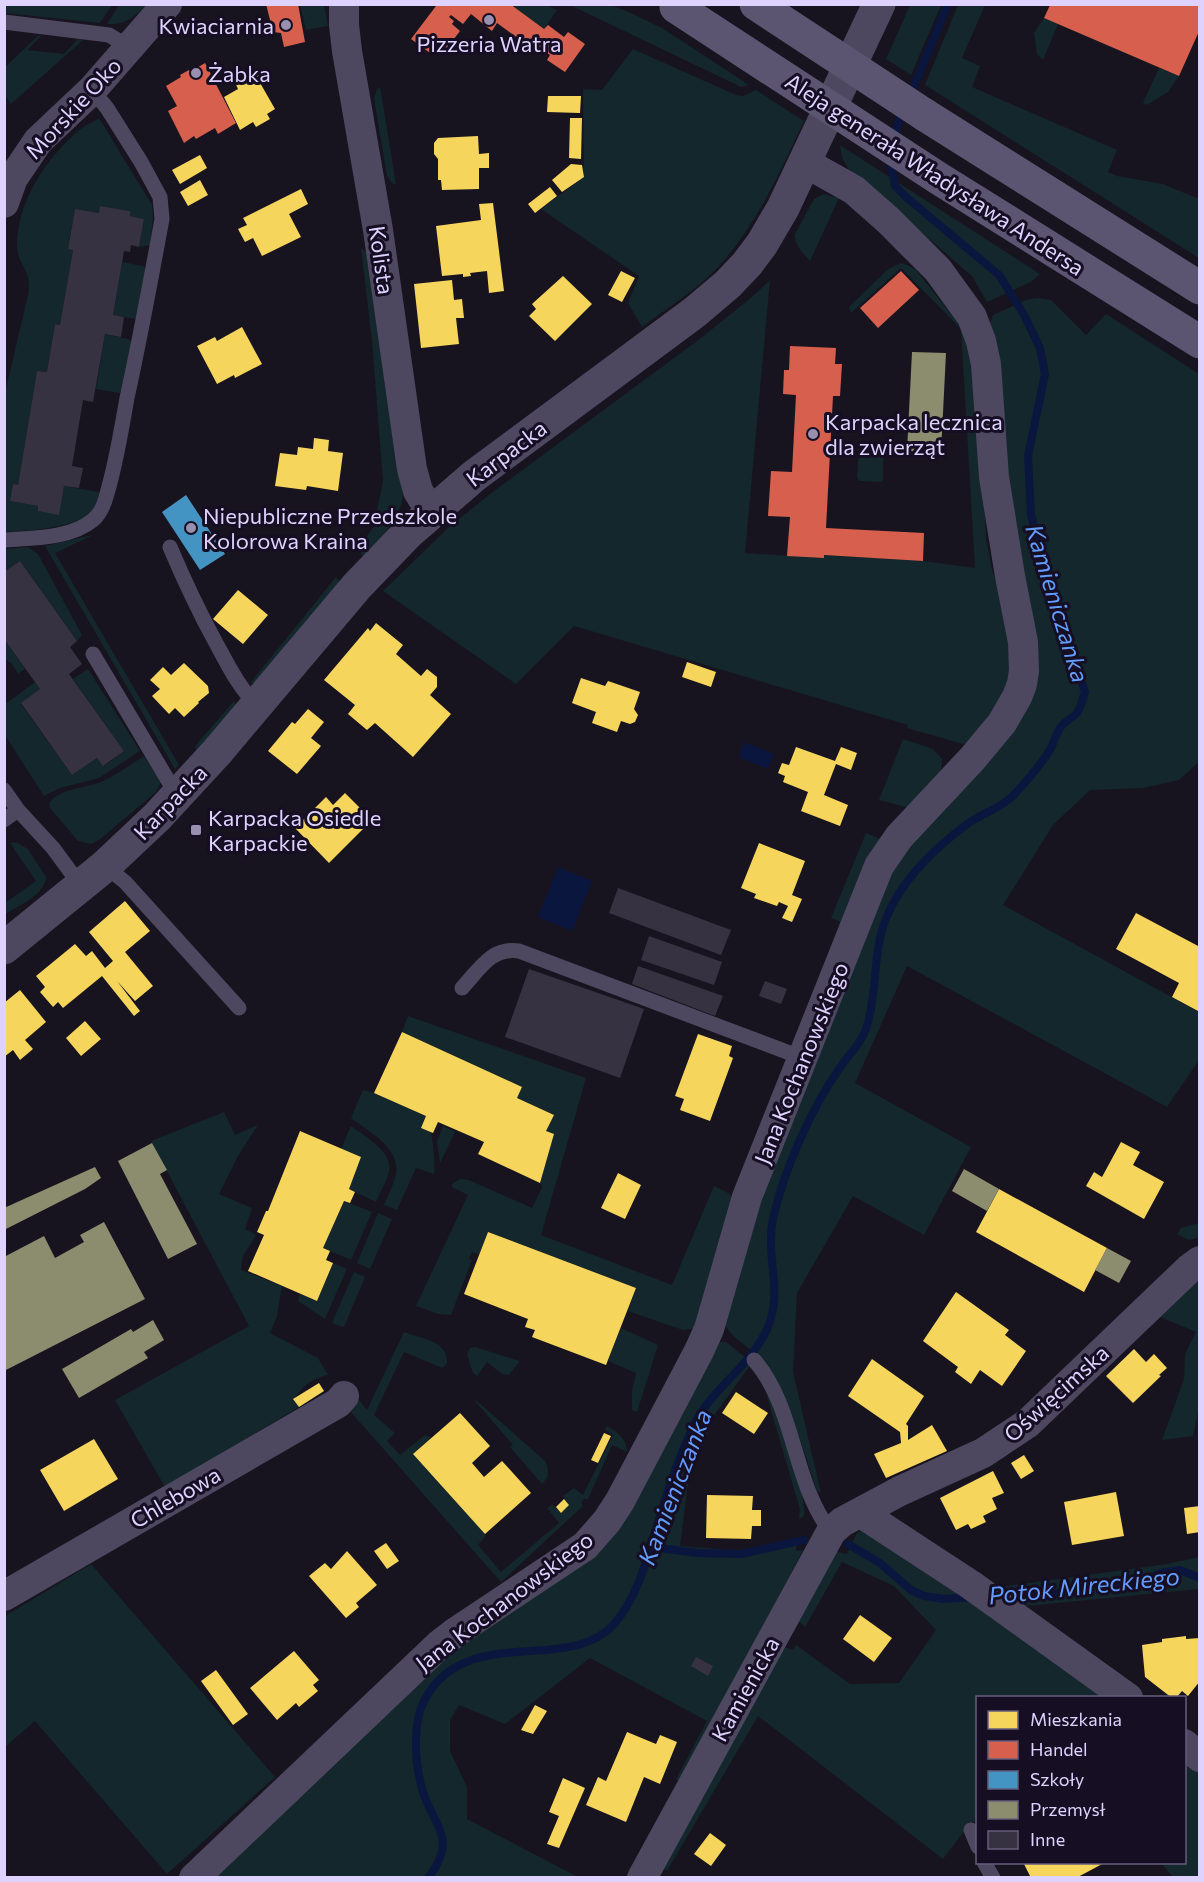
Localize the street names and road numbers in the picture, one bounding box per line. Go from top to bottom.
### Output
street label: Morskie Oko [19,52,127,164]
street label: Aleja generała Władysława Andersa [781,67,1089,281]
street label: Kolista [364,224,400,296]
street label: Karpacka [460,414,552,492]
street label: Karpacka [128,759,212,845]
street label: Jana Kochanowskiego [748,958,854,1168]
street label: Oświęcimska [998,1339,1114,1447]
street label: Chlebowa [125,1460,225,1534]
street label: Jana Kochanowskiego [410,1525,598,1677]
street label: Kamienicka [705,1632,785,1746]

